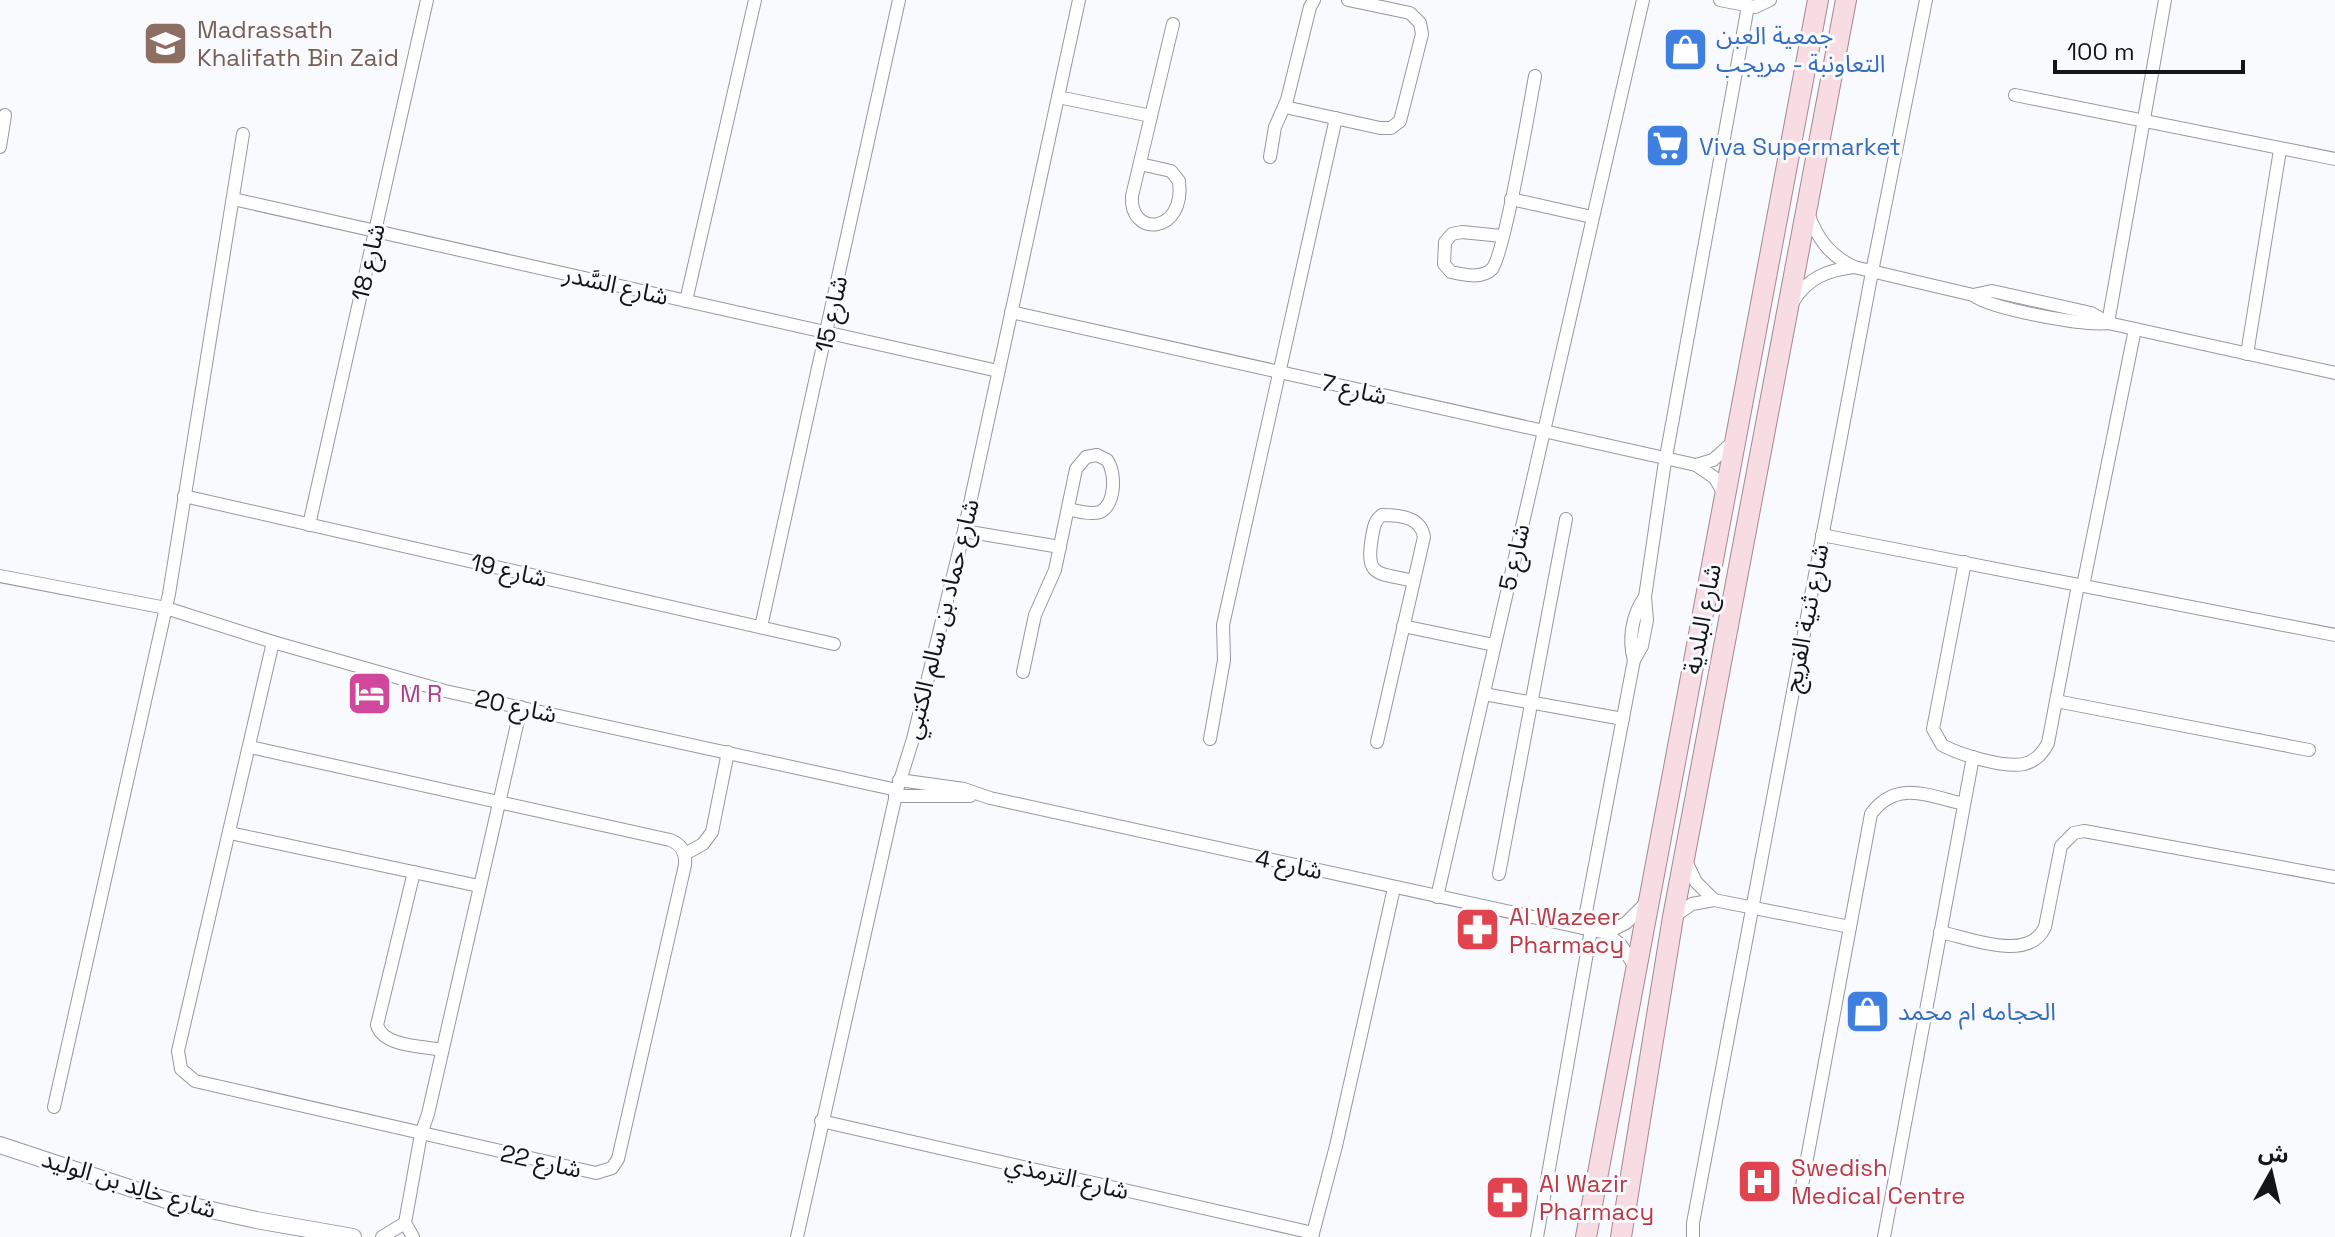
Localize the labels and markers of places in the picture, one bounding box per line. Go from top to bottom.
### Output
place label: Madrassath Khalifath Bin Zaid [197,14,399,73]
school or university icon: Madrassath Khalifath Bin Zaid [142,19,190,67]
place label: جمعية العبن التعاونبة - مريجب [1716,20,1885,79]
shop icon: جمعية العبن التعاونبة - مريجب [1661,25,1709,73]
supermarket icon: Viva Supermarket [1644,122,1692,170]
place label: Viva Supermarket [1699,131,1901,162]
hotel icon: M R [345,669,393,717]
place label: M R [400,678,442,709]
place label: Al Wazeer Pharmacy [1509,901,1624,960]
pharmacy icon: Al Wazeer Pharmacy [1454,906,1502,954]
shop icon: الحجامه ام محمد [1843,987,1891,1035]
place label: الحجامه ام محمد [1898,996,2056,1030]
place label: Swedish Medical Centre [1791,1152,1965,1211]
hospital icon: Swedish Medical Centre [1736,1157,1784,1205]
place label: Al Wazir Pharmacy [1539,1168,1654,1227]
pharmacy icon: Al Wazir Pharmacy [1484,1173,1532,1221]

